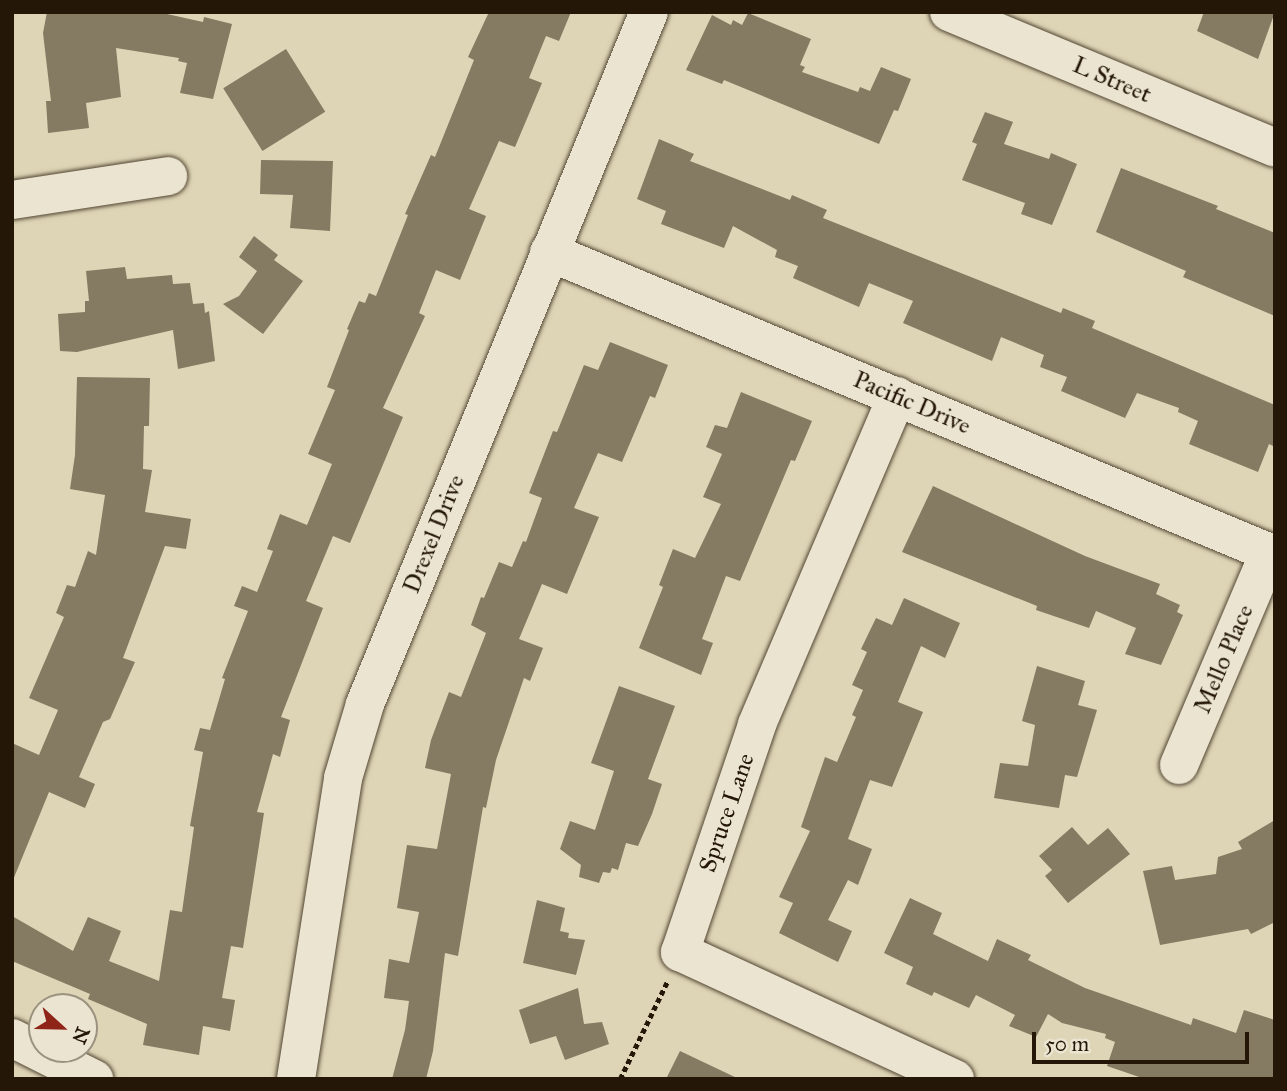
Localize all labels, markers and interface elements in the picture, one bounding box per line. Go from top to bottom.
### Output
street label: L Street [1068,51,1156,109]
street label: Pacific Drive [849,365,975,441]
street label: Drexel Drive [397,471,471,597]
street label: Mello Place [1188,600,1260,718]
street label: Spruce Lane [693,750,761,876]
north arrow [28,993,98,1063]
scale bar [1035,1018,1252,1062]
text: N [67,1024,95,1047]
text: 50 m [1045,1031,1089,1057]

